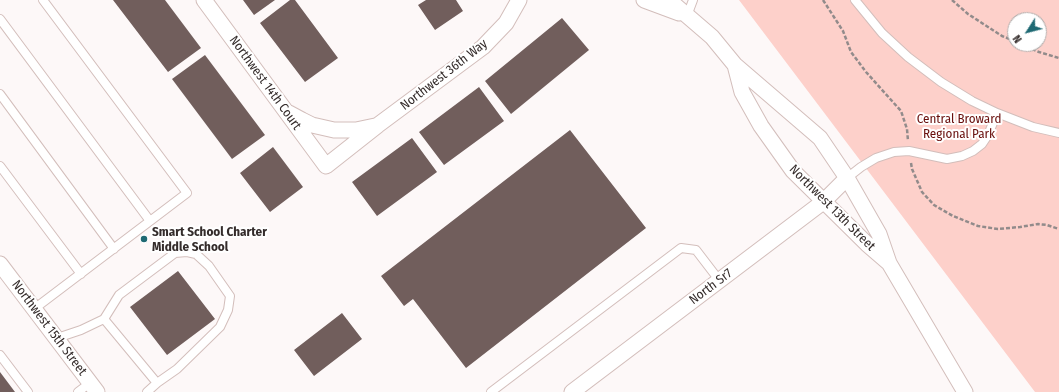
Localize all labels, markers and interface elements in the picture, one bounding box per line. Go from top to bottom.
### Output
north arrow [1007,12,1047,52]
text: N [1010,32,1025,45]
street label: Northwest 14th Court [226,33,304,133]
street label: Northwest 36th Way [397,36,491,114]
park label: Central Broward Regional Park [917,111,1001,142]
street label: Northwest 13th Street [786,162,878,254]
place label: Smart School Charter Middle School [152,224,267,255]
marker: Smart School Charter Middle School [139,234,149,244]
street label: North Sr7 [686,266,736,308]
street label: Northwest 15th Street [8,277,90,379]

